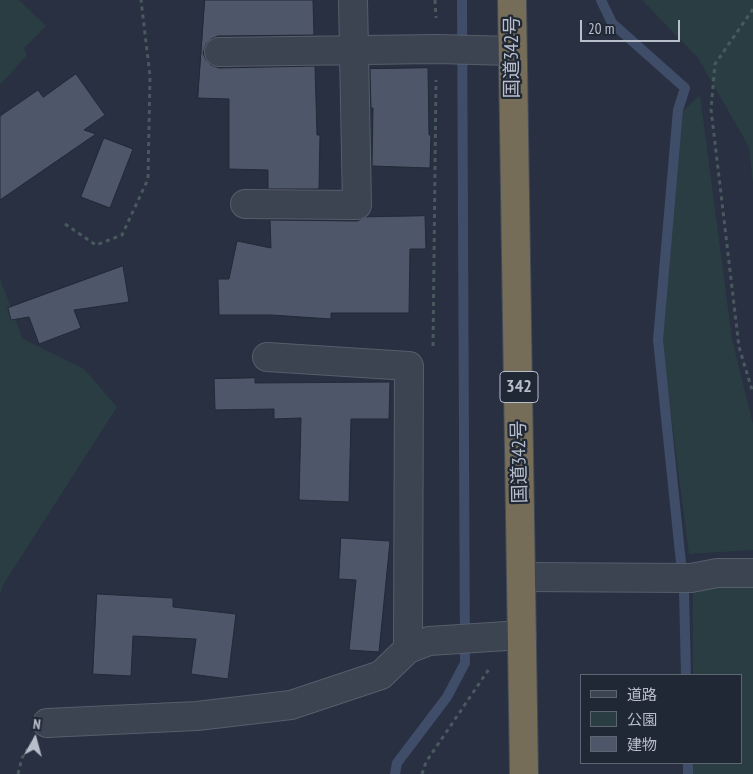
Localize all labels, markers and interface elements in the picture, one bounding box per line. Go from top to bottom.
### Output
scale bar [583,10,683,42]
street label: 国道342号 [502,16,524,98]
text: 20 m [588,19,614,38]
road number: 342 [500,372,538,402]
street label: 国道342号 [508,420,532,504]
legend [580,674,743,764]
text: 道路 [627,685,657,704]
text: 公園 [627,710,657,729]
north arrow [10,714,60,764]
text: N [32,715,42,734]
text: 建物 [627,735,657,754]

